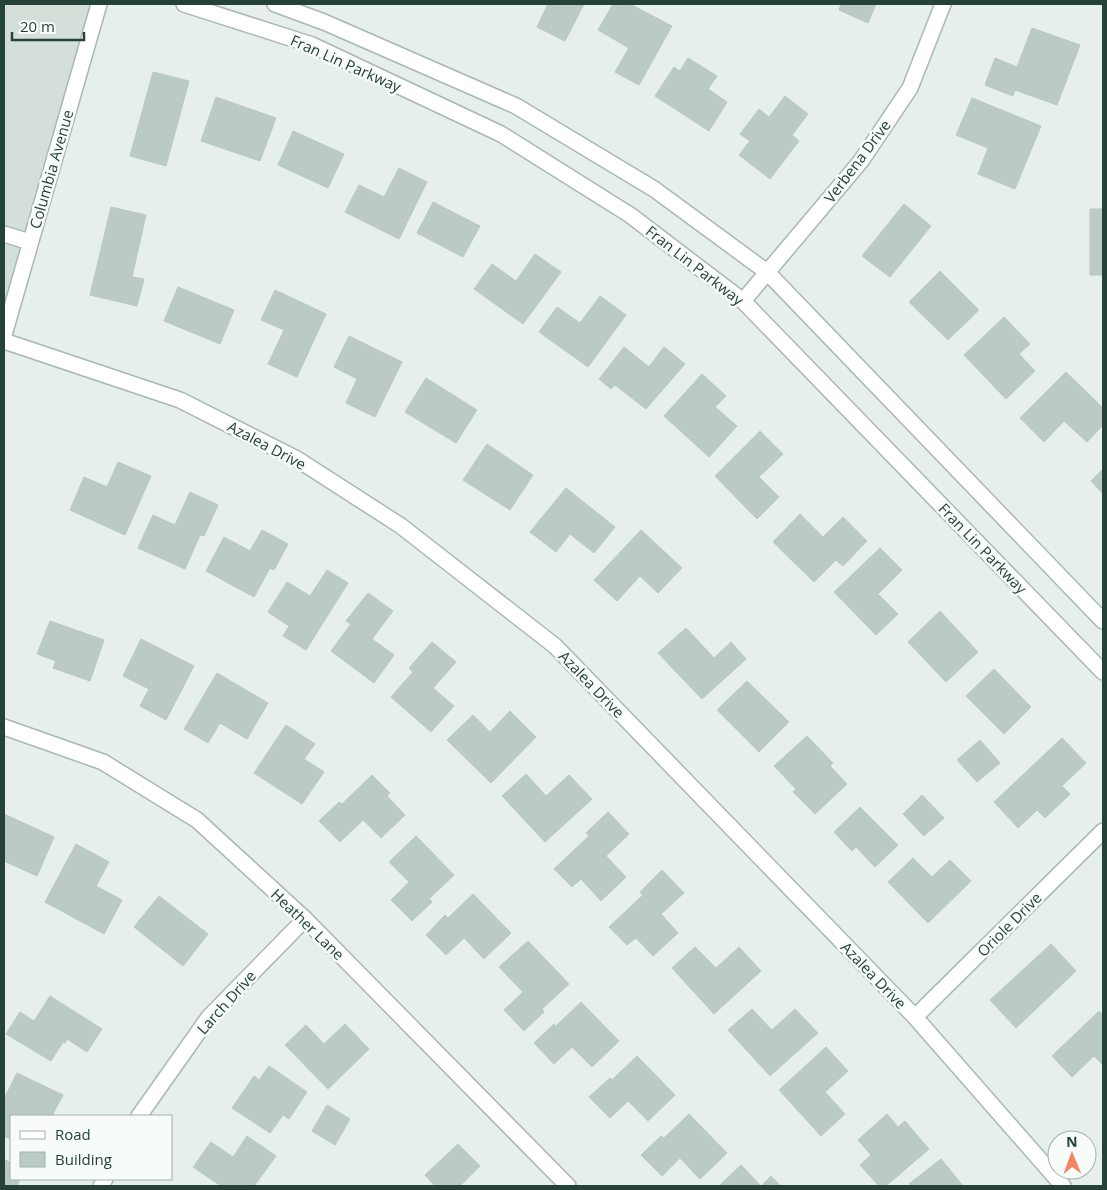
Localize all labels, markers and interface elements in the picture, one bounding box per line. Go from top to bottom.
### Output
scale bar [12,10,85,42]
text: 20 m [20,16,55,36]
street label: Fran Lin Parkway [288,30,405,97]
street label: Columbia Avenue [24,107,78,231]
street label: Verbena Drive [819,115,895,207]
street label: Fran Lin Parkway [642,221,748,310]
street label: Azalea Drive [224,416,310,474]
street label: Fran Lin Parkway [935,498,1032,598]
street label: Azalea Drive [555,646,629,722]
street label: Heather Lane [267,884,349,964]
street label: Oriole Drive [972,887,1046,961]
street label: Azalea Drive [837,937,911,1013]
street label: Larch Drive [192,966,260,1038]
legend [10,1115,172,1180]
text: Road [55,1124,91,1144]
north arrow [1047,1130,1097,1180]
text: N [1066,1132,1078,1151]
text: Building [55,1149,112,1169]

